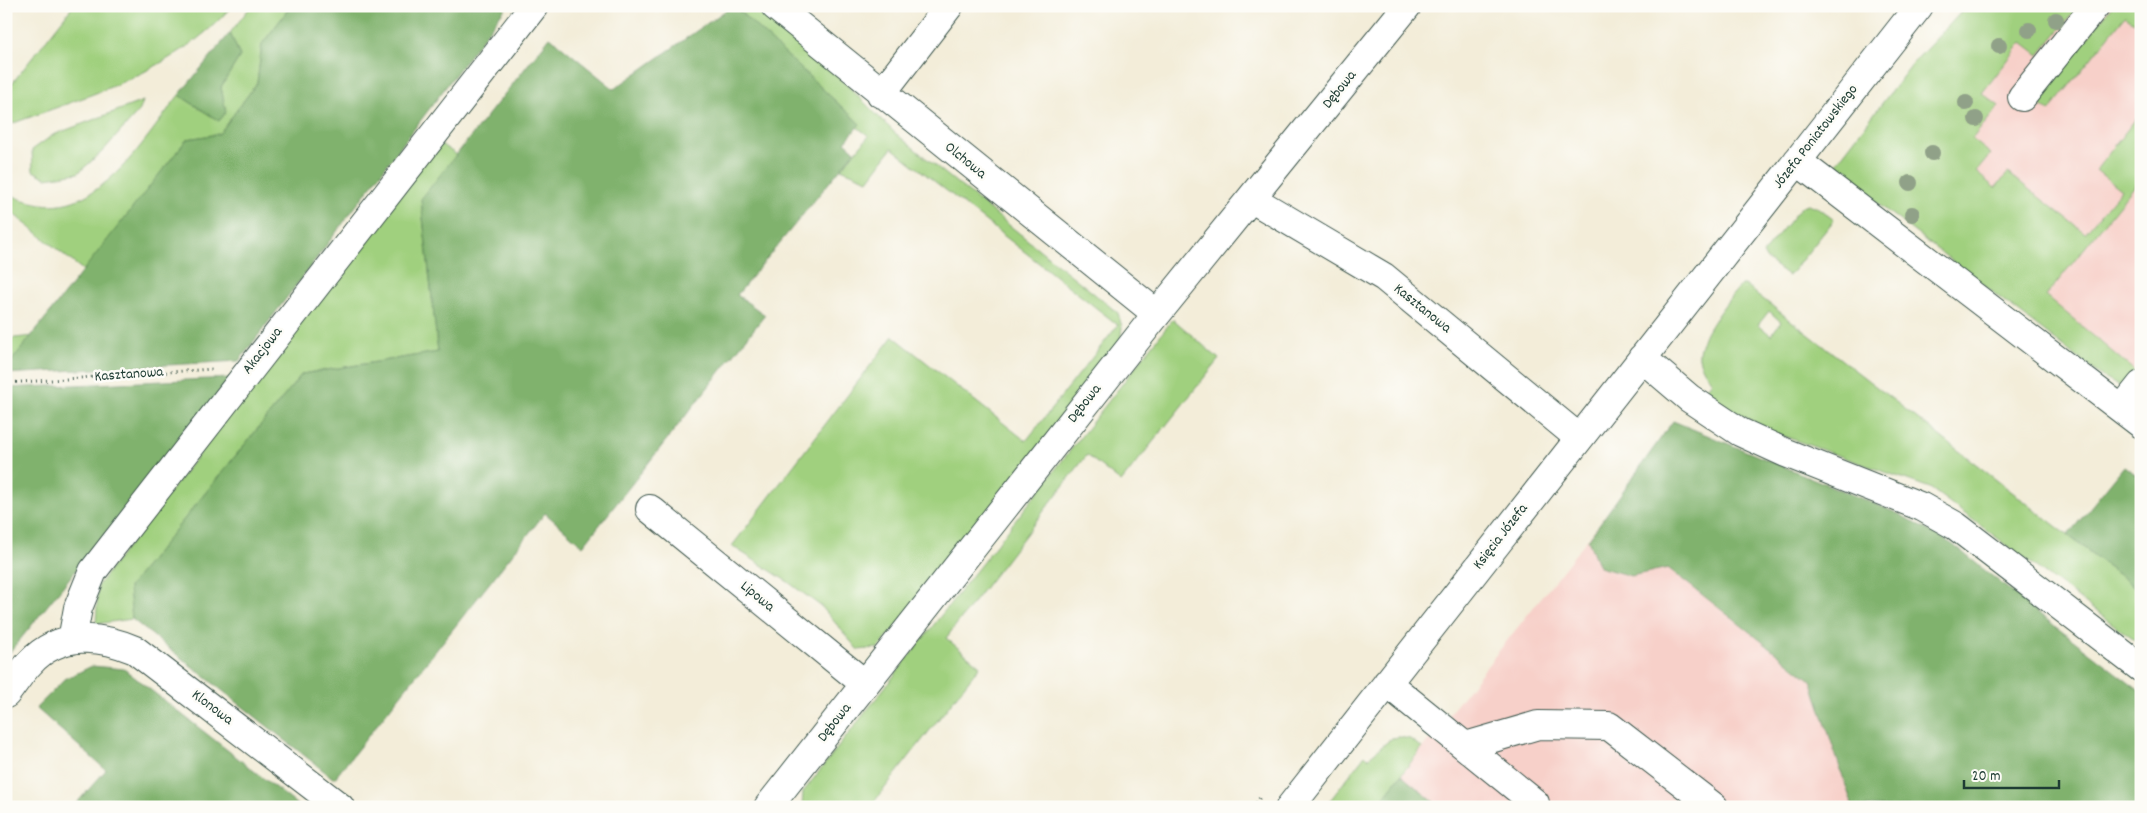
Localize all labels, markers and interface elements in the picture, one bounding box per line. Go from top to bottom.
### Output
street label: Dębowa [1318,65,1363,114]
street label: Józefa Poniatowskiego [1768,80,1864,194]
street label: Olchowa [939,137,991,185]
street label: Kasztanowa [1388,279,1456,340]
street label: Akacjowa [237,322,289,379]
street label: Kasztanowa [94,362,165,388]
street label: Dębowa [1063,379,1108,428]
street label: Księcia Józefa [1468,499,1534,575]
street label: Lipowa [735,576,780,618]
street label: Klonowa [186,685,238,732]
street label: Dębowa [813,698,858,747]
scale bar [1964,758,2060,790]
text: 20 m [1972,766,2000,788]

